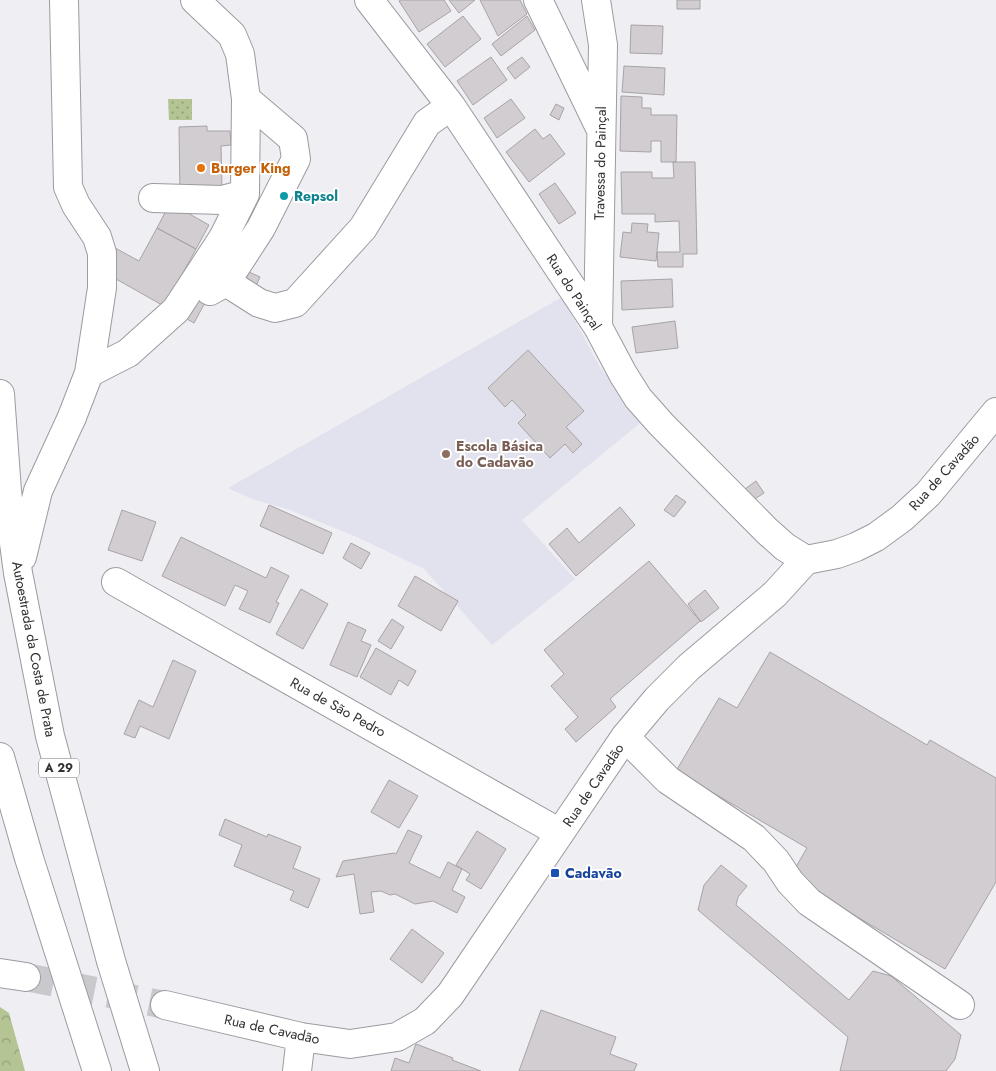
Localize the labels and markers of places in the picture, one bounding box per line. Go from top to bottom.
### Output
place label: Burger King [211,158,291,178]
marker: Burger King [195,162,207,174]
place label: Repsol [294,186,338,206]
marker: Repsol [278,190,290,202]
place label: Escola Básica do Cadavão [456,436,543,472]
marker: Escola Básica do Cadavão [440,448,452,460]
place label: Cadavão [565,863,622,883]
marker: Cadavão [549,867,561,879]

